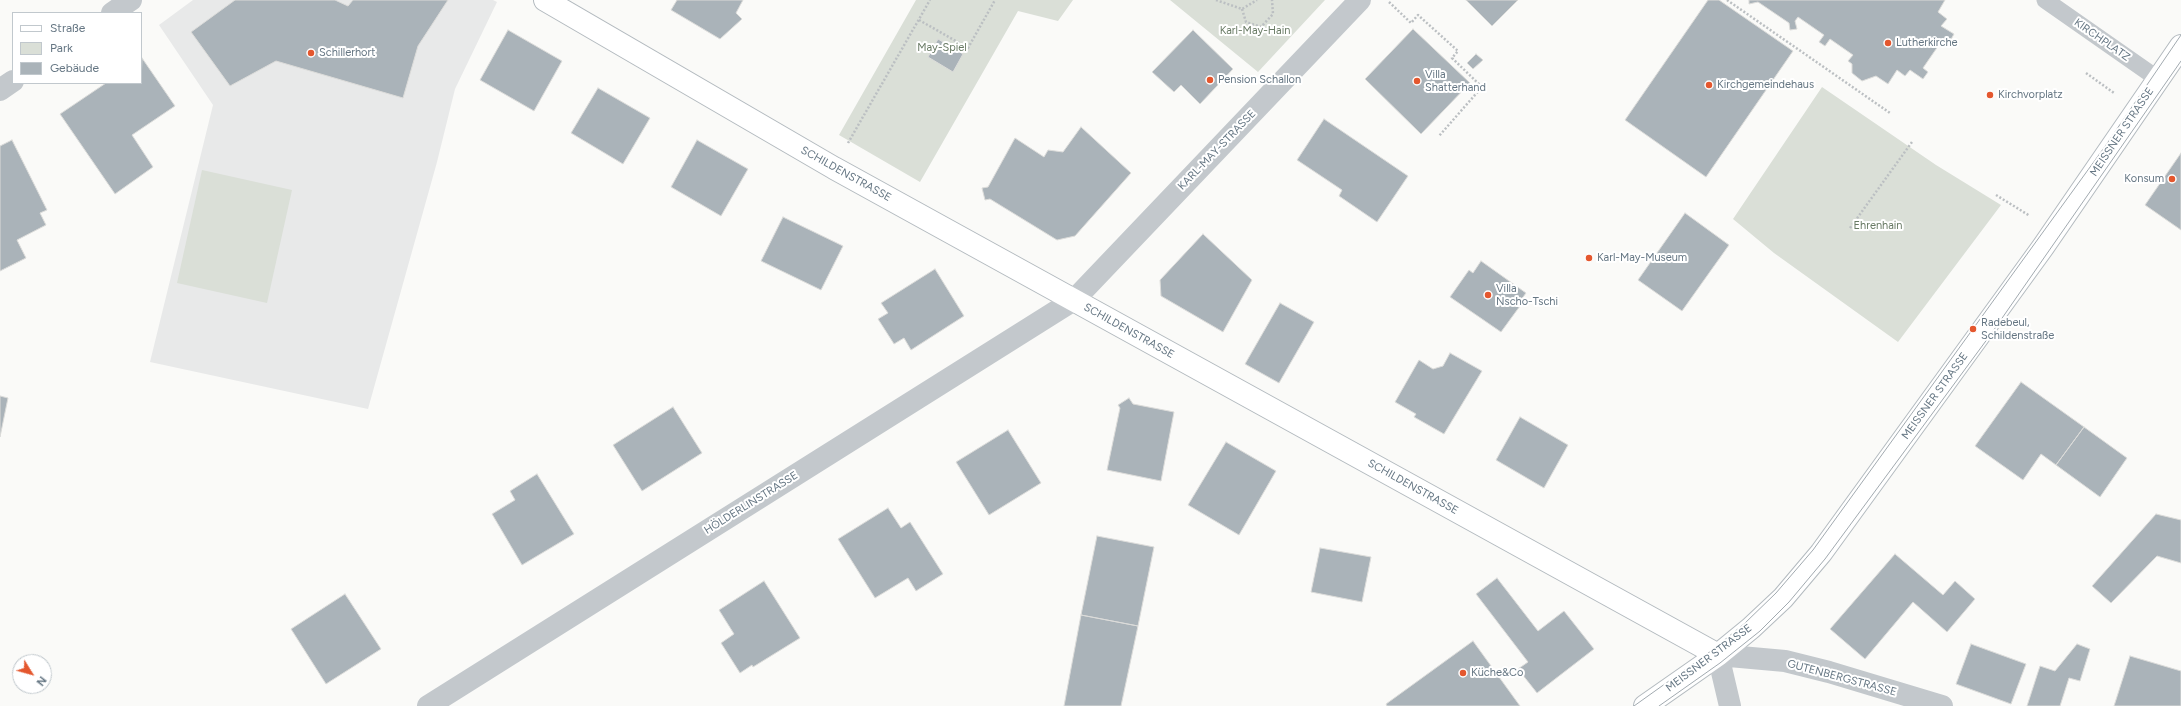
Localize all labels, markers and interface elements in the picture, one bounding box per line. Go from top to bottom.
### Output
legend [12,12,142,84]
street label: KIRCHPLATZ [2071,16,2133,64]
text: Straße [50,21,85,35]
park label: Karl-May-Hain [1220,24,1290,38]
place label: Lutherkirche [1896,36,1958,50]
marker: Lutherkirche [1883,38,1893,48]
text: Park [50,41,73,55]
park label: May-Spiel [917,41,967,55]
place label: Schillerhort [319,46,375,60]
marker: Schillerhort [306,48,316,58]
text: Gebäude [50,61,99,75]
place label: Villa Shatterhand [1425,68,1486,94]
place label: Pension Schallon [1218,73,1301,87]
marker: Pension Schallon [1205,75,1215,85]
marker: Villa Shatterhand [1412,76,1422,86]
place label: Kirchgemeindehaus [1717,78,1814,92]
marker: Kirchgemeindehaus [1704,80,1714,90]
street label: MEISSNER STRASSE [2087,85,2157,179]
place label: Kirchvorplatz [1998,88,2063,102]
marker: Kirchvorplatz [1985,90,1995,100]
street label: KARL-MAY-STRASSE [1175,107,1259,193]
street label: SCHILDENSTRASSE [798,144,894,204]
place label: Konsum [2124,172,2164,186]
marker: Konsum [2167,174,2177,184]
park label: Ehrenhain [1854,219,1902,233]
place label: Karl-May-Museum [1597,251,1687,265]
marker: Karl-May-Museum [1584,253,1594,263]
place label: Villa Nscho-Tschi [1496,282,1558,308]
marker: Villa Nscho-Tschi [1483,290,1493,300]
street label: SCHILDENSTRASSE [1081,301,1177,361]
place label: Radebeul, Schildenstraße [1981,316,2054,342]
marker: Radebeul, Schildenstraße [1968,324,1978,334]
street label: MEISSNER STRASSE [1899,350,1971,442]
street label: SCHILDENSTRASSE [1365,457,1461,517]
street label: HÖLDERLINSTRASSE [702,469,800,537]
street label: MEISSNER STRASSE [1663,621,1755,695]
north arrow [12,654,52,694]
street label: GUTENBERGSTRASSE [1786,657,1898,699]
place label: Küche&Co [1471,666,1523,680]
marker: Küche&Co [1458,668,1468,678]
text: N [33,674,49,688]

